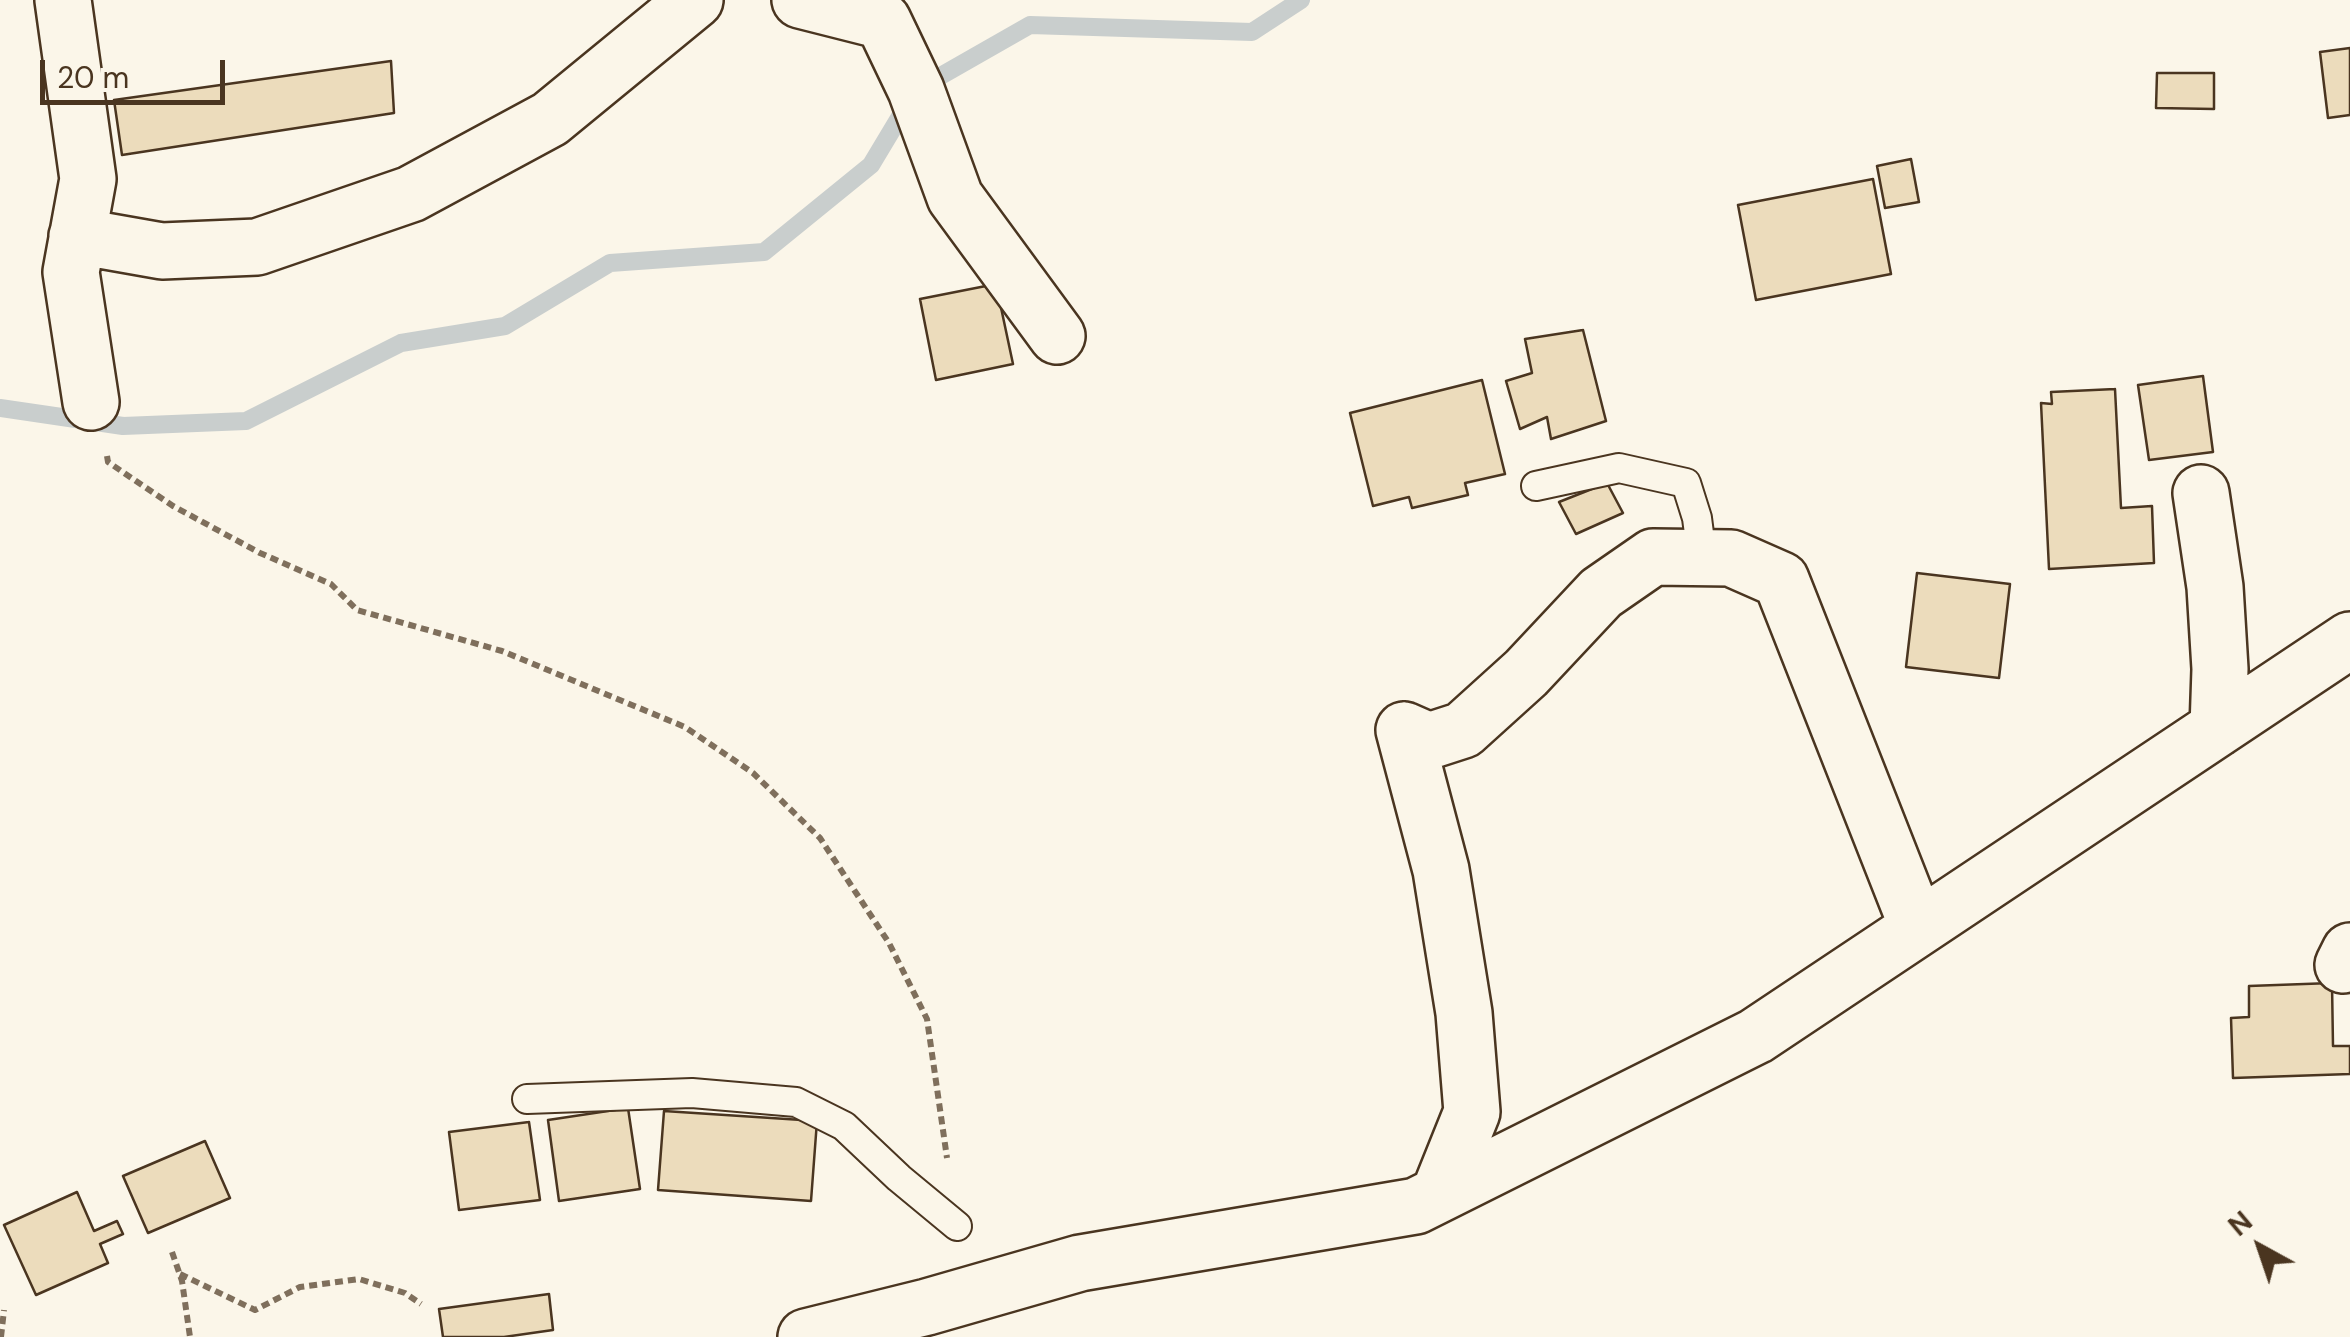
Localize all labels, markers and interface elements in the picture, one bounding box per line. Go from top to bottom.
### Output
scale bar [45,40,230,102]
text: 20 m [57,58,129,97]
north arrow [2210,1197,2310,1297]
text: N [2221,1203,2260,1244]

